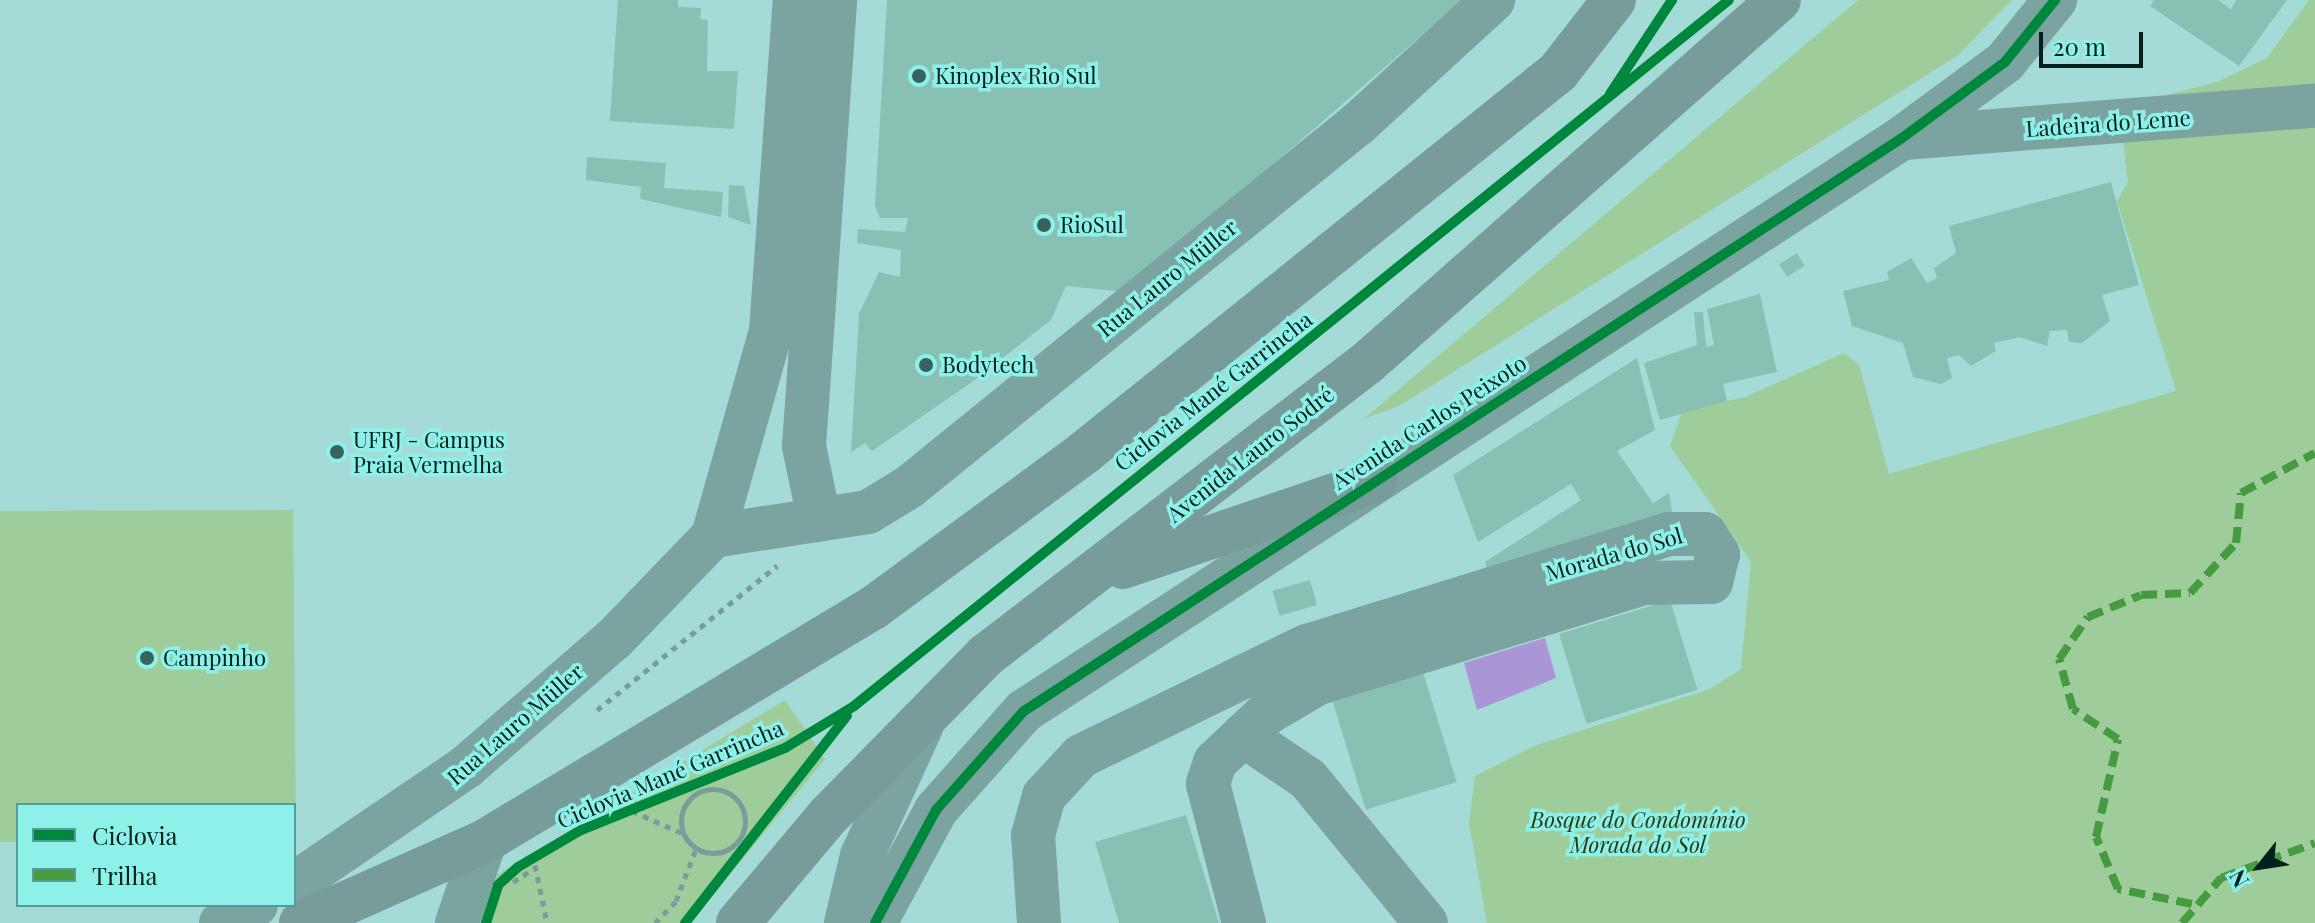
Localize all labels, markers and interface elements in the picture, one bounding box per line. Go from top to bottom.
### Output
scale bar [2043,16,2147,66]
text: 20 m [2053,30,2106,62]
place label: Kinoplex Rio Sul [935,63,1097,89]
marker: Kinoplex Rio Sul [910,67,928,85]
street label: Ladeira do Leme [2025,104,2191,142]
place label: RioSul [1060,212,1124,238]
street label: Rua Lauro Müller [1092,214,1242,342]
marker: RioSul [1035,216,1053,234]
street label: Ciclovia Mané Garrincha [1109,306,1317,476]
street label: Avenida Carlos Peixoto [1327,349,1531,495]
place label: Bodytech [942,352,1034,378]
marker: Bodytech [917,356,935,374]
street label: Avenida Lauro Sodré [1161,380,1339,528]
place label: UFRJ - Campus Praia Vermelha [353,426,505,478]
marker: UFRJ - Campus Praia Vermelha [328,443,346,461]
street label: Morada do Sol [1543,522,1685,586]
place label: Campinho [163,645,266,671]
marker: Campinho [138,649,156,667]
street label: Rua Lauro Müller [441,658,589,790]
street label: Ciclovia Mané Garrincha [553,714,787,834]
legend [16,803,296,907]
park label: Bosque do Condomínio Morada do Sol [1530,806,1746,858]
text: Ciclovia [92,819,178,851]
north arrow [2219,827,2299,907]
text: Trilha [92,859,158,891]
text: N [2221,865,2255,893]

